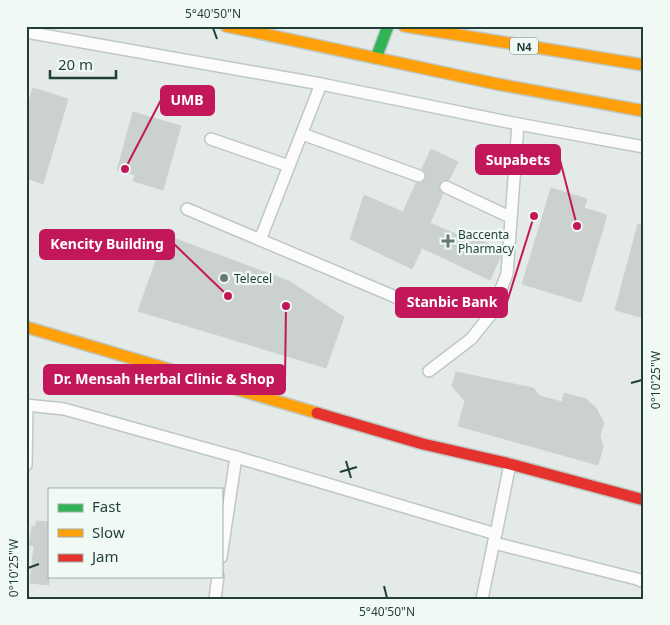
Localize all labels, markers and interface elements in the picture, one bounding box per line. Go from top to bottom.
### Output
text: 5°40'50"N [185,5,241,22]
road number: N4 [510,37,538,54]
scale bar [50,48,116,80]
text: 20 m [58,54,93,74]
callout: UMB [161,86,214,115]
text: UMB [170,90,204,109]
callout: Supabets [476,145,560,174]
text: Supabets [486,150,550,169]
place label: Baccenta Pharmacy [458,226,515,257]
callout: Kencity Building [40,230,174,259]
text: Kencity Building [50,234,164,253]
marker: Baccenta Pharmacy [442,235,454,247]
place label: Telecel [234,270,272,287]
marker: Telecel [218,272,230,284]
callout: Stanbic Bank [396,288,507,317]
text: Stanbic Bank [407,292,498,311]
text: 0°10'25"W [647,351,664,409]
callout: Dr. Mensah Herbal Clinic & Shop [44,365,285,394]
text: Dr. Mensah Herbal Clinic & Shop [53,369,275,388]
legend [48,488,222,578]
text: Fast [92,496,121,516]
text: Slow [92,522,125,542]
text: 0°10'25"W [5,539,22,597]
text: Jam [90,546,119,566]
text: 5°40'50"N [359,603,415,620]

